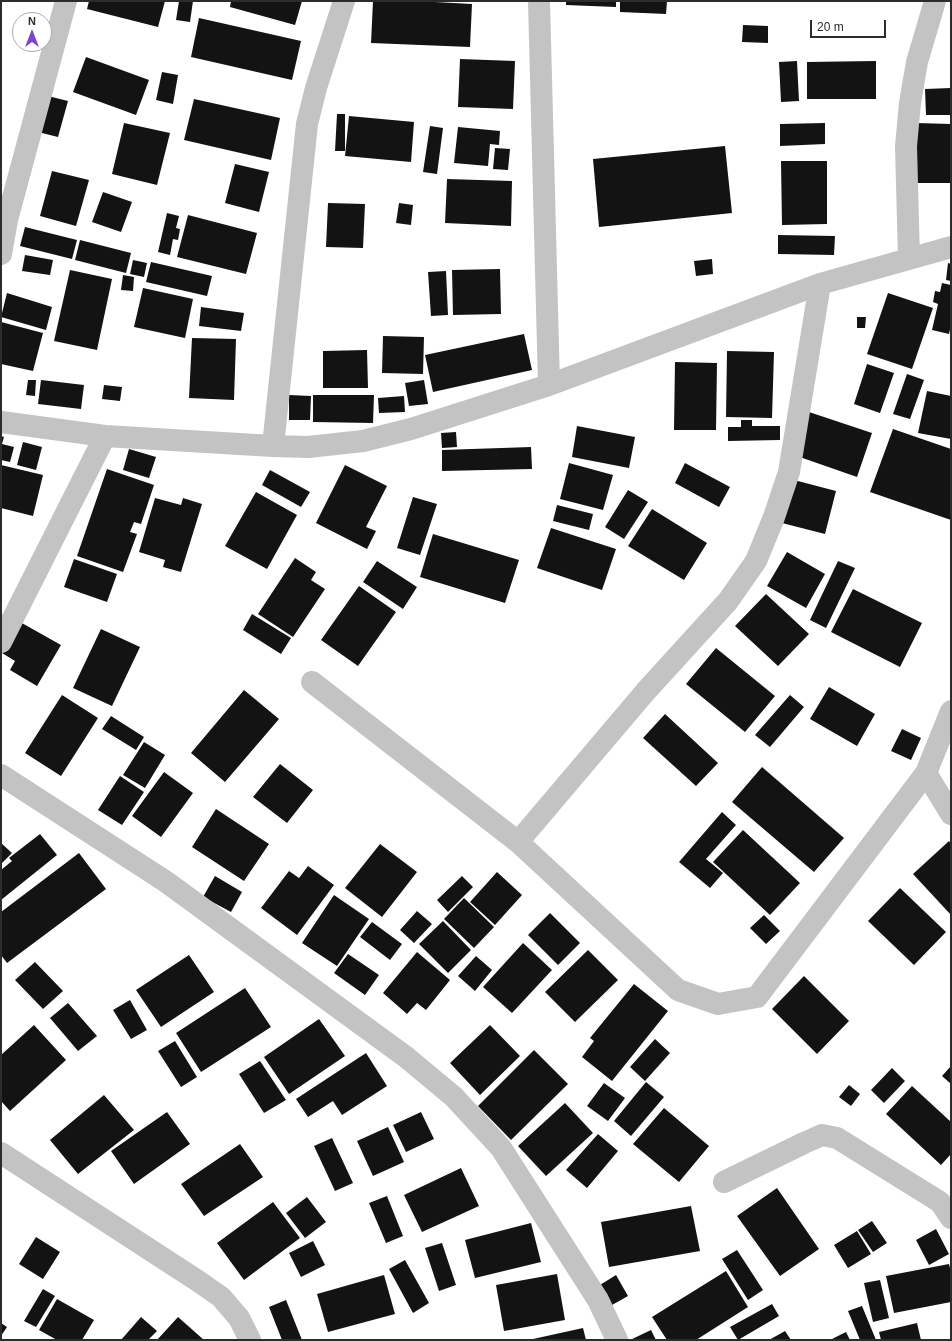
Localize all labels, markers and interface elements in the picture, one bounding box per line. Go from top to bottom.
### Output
north arrow [12,12,52,52]
scale bar [812,12,888,38]
text: N [28,15,36,27]
text: 20 m [817,20,844,34]

